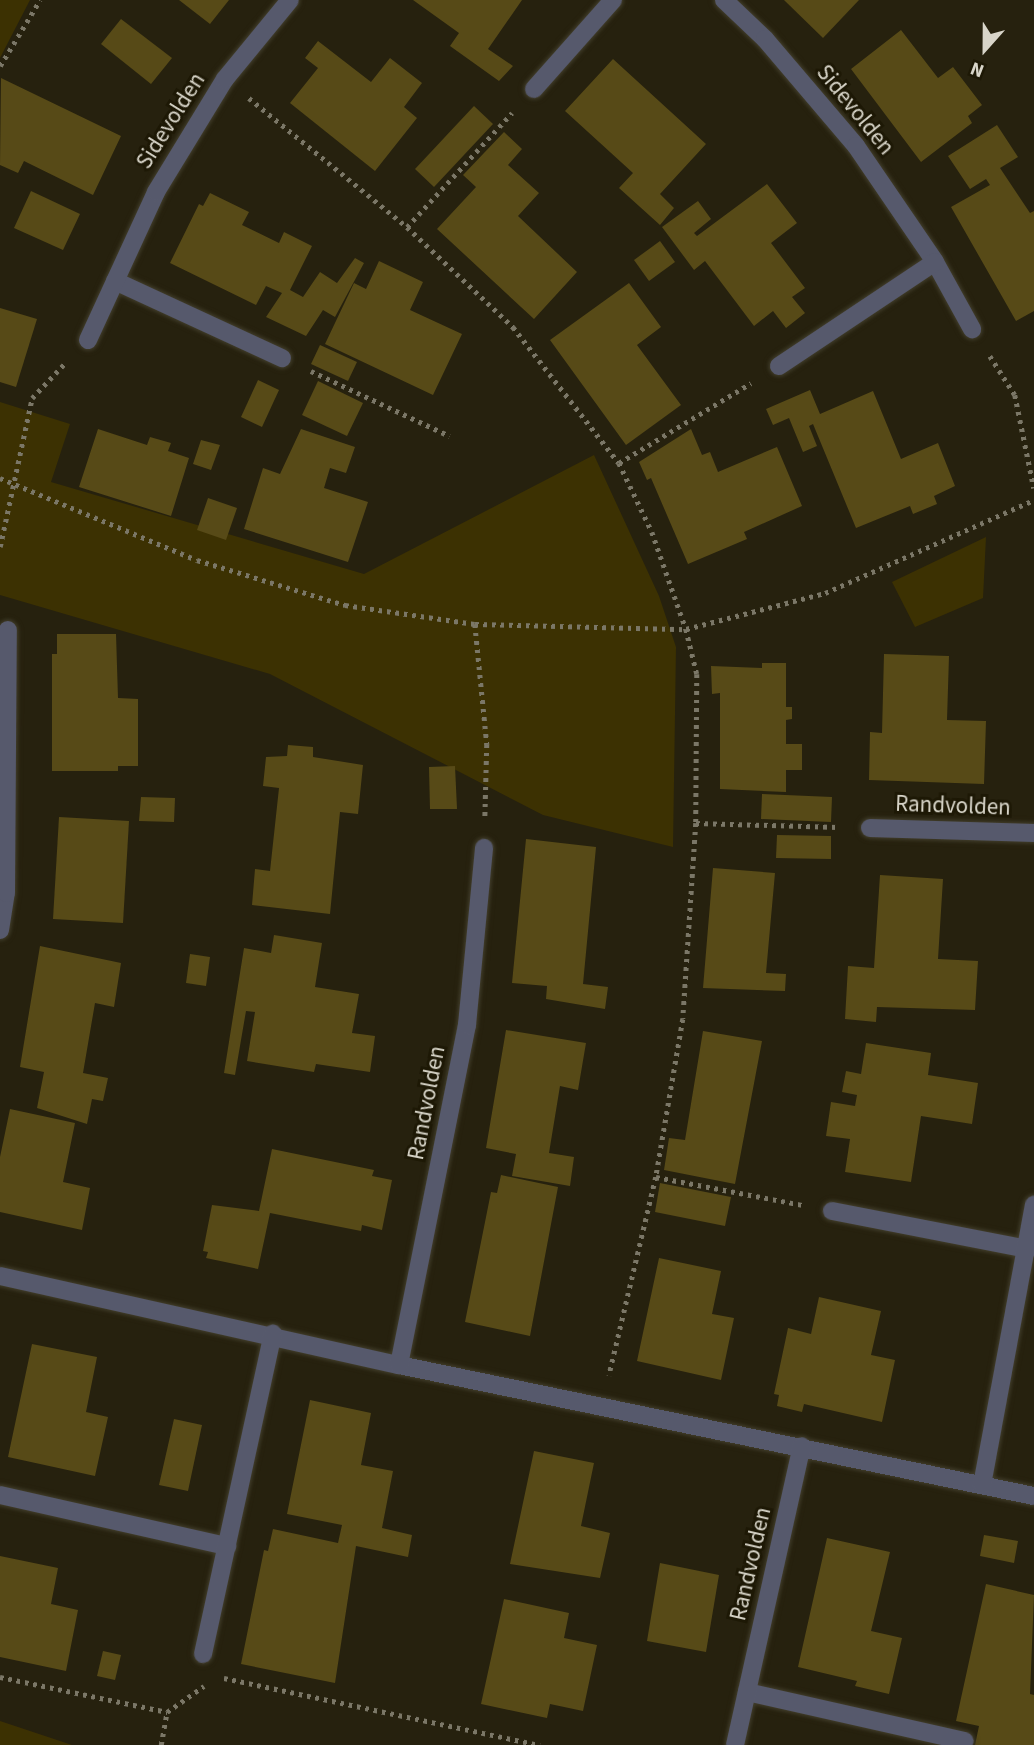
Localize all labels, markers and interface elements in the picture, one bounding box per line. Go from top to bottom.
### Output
north arrow [950,14,1020,84]
text: N [967,54,988,84]
street label: Sidevolden [810,59,900,161]
street label: Sidevolden [131,68,211,174]
street label: Randvolden [895,790,1011,822]
street label: Randvolden [402,1044,452,1162]
street label: Randvolden [725,1505,777,1623]

